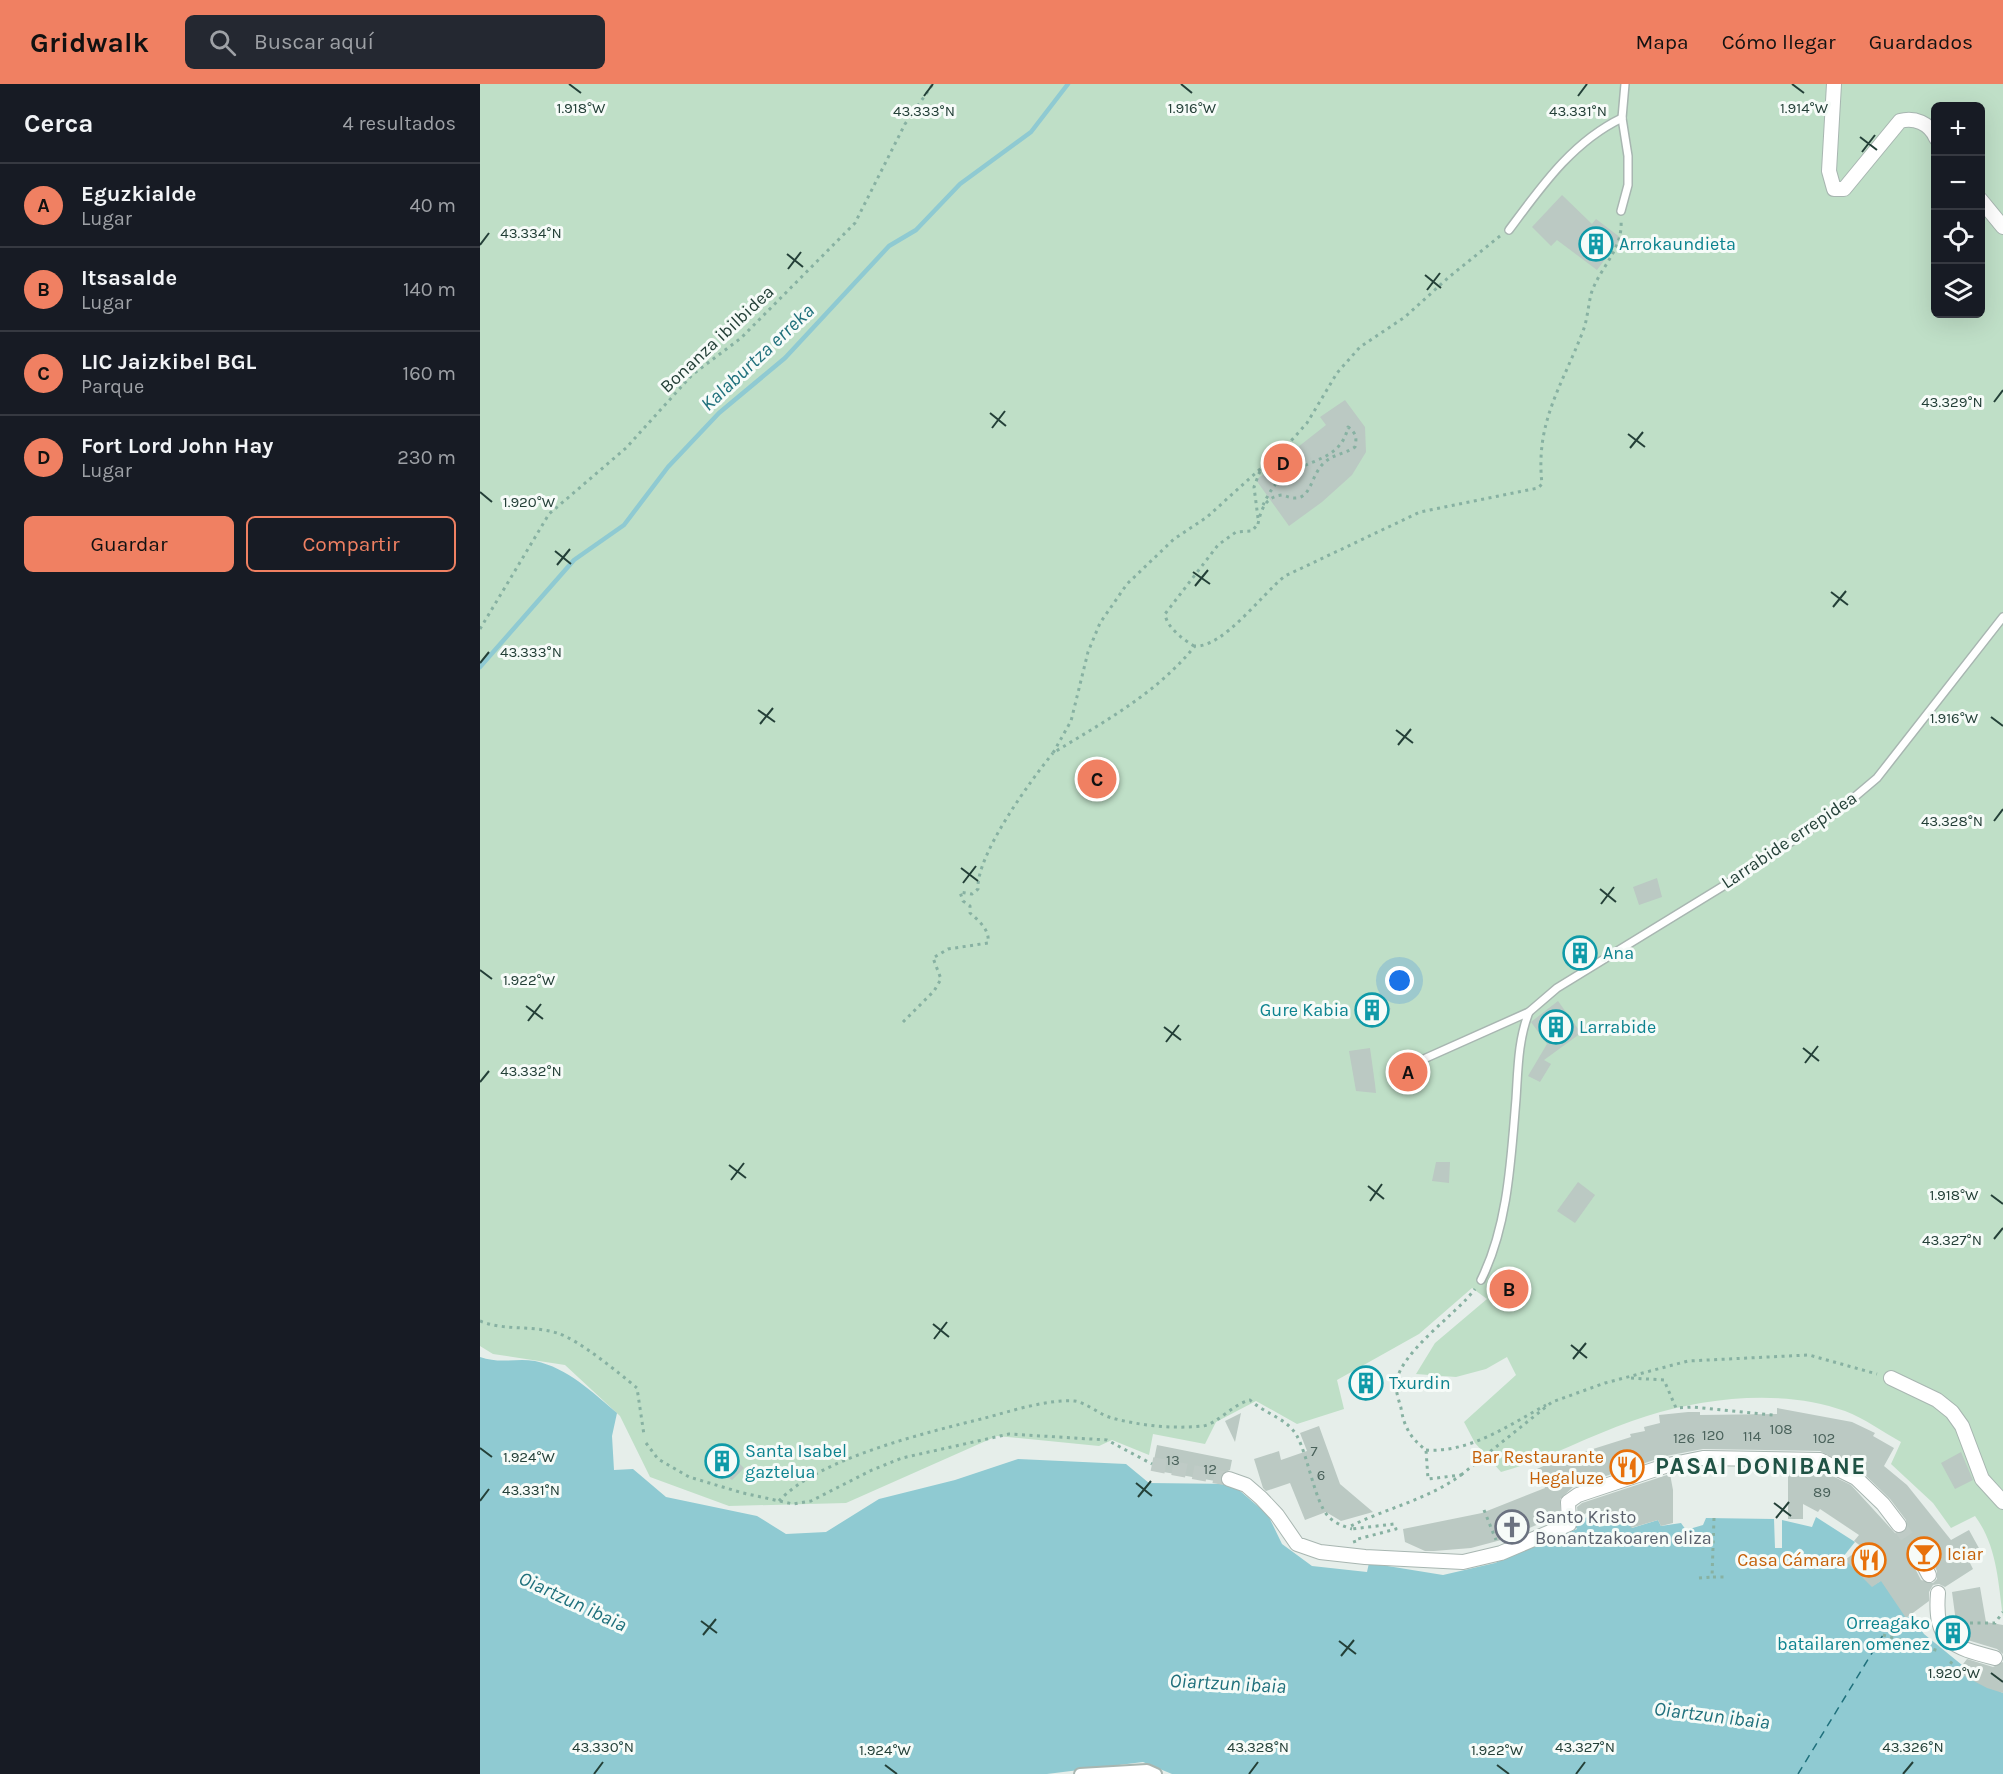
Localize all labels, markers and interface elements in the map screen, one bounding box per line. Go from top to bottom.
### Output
search box [185,15,605,69]
text: Gridwalk [30,26,149,59]
icon: search [206,26,239,59]
text: Buscar aquí [254,29,374,55]
text: Mapa [1635,30,1689,54]
text: Cómo llegar [1722,30,1836,54]
text: Guardados [1869,30,1973,54]
text: 1.918°W [556,99,606,117]
text: 1.916°W [1168,99,1217,117]
text: 1.914°W [1780,99,1829,117]
text: 43.333°N [893,102,955,120]
text: 43.331°N [1549,102,1607,120]
map controls [1931,102,1985,318]
button: + [1931,102,1985,156]
text: Cerca [24,108,93,139]
text: 4 resultados [343,112,456,135]
button: − [1931,156,1985,210]
text: Eguzkialde [81,181,196,207]
text: A [37,194,50,217]
text: 40 m [410,194,456,217]
text: Lugar [81,207,132,230]
button: locate [1931,210,1985,264]
text: 43.334°N [500,224,562,242]
building icon: Arrokaundieta [1578,226,1614,262]
place label: Arrokaundieta [1619,233,1736,255]
button: layers [1931,264,1985,318]
text: Itsasalde [81,265,177,291]
text: B [37,278,50,301]
text: 140 m [403,278,456,301]
street label: Bonanza ibilbidea [655,281,779,397]
text: Lugar [81,291,132,314]
water label: Kalaburtza erreka [696,299,819,416]
text: LIC Jaizkibel BGL [81,349,256,375]
text: C [37,362,50,385]
text: 160 m [403,362,456,385]
text: Parque [81,375,144,398]
text: 43.329°N [1921,393,1983,411]
text: Fort Lord John Hay [81,433,273,459]
pin: D [1264,440,1302,485]
text: D [37,446,50,469]
text: 230 m [397,446,456,469]
text: Lugar [81,459,132,482]
text: 1.920°W [503,493,556,511]
button: Guardar [24,516,234,572]
button: Compartir [246,516,456,572]
text: 43.333°N [500,643,562,661]
text: 1.916°W [1930,709,1979,727]
pin: C [1078,756,1116,802]
street label: Larrabide errepidea [1717,787,1861,893]
text: 43.328°N [1921,812,1983,830]
building icon: Ana [1562,935,1598,971]
place label: Ana [1603,942,1634,964]
your location [1385,966,1414,995]
text: 1.922°W [503,971,556,989]
building icon: Gure Kabia [1354,992,1390,1028]
place label: Gure Kabia [1260,999,1349,1021]
building icon: Larrabide [1538,1009,1574,1045]
place label: Larrabide [1579,1016,1656,1038]
pin: A [1388,1050,1428,1094]
text: 43.332°N [500,1062,562,1080]
text: 1.918°W [1929,1186,1979,1204]
text: 43.327°N [1922,1231,1982,1249]
pin: B [1490,1266,1528,1312]
building icon: Txurdin [1348,1365,1384,1401]
place label: Txurdin [1389,1372,1451,1394]
house number: 108 [1769,1420,1793,1438]
house number: 120 [1702,1426,1724,1444]
house number: 114 [1743,1427,1762,1445]
house number: 126 [1673,1429,1695,1447]
house number: 102 [1813,1429,1835,1447]
place label: Santa Isabel gaztelua [745,1440,847,1483]
house number: 7 [1310,1442,1318,1460]
building icon: Santa Isabel gaztelua [704,1443,740,1479]
place label: Bar Restaurante Hegaluze [1472,1446,1604,1489]
text: 1.924°W [503,1448,556,1466]
restaurant icon: Bar Restaurante Hegaluze [1609,1449,1645,1485]
house number: 13 [1166,1451,1180,1469]
district label: PASAI DONIBANE [1655,1452,1867,1480]
house number: 12 [1203,1460,1217,1478]
house number: 6 [1317,1466,1325,1484]
text: 43.331°N [502,1481,560,1499]
house number: 89 [1813,1483,1831,1501]
place label: Santo Kristo Bonantzakoaren eliza [1535,1506,1712,1549]
church icon: Santo Kristo Bonantzakoaren eliza [1494,1509,1530,1545]
bar icon: Iciar [1906,1536,1942,1572]
restaurant icon: Casa Cámara [1851,1542,1887,1578]
place label: Iciar [1947,1543,1984,1565]
place label: Casa Cámara [1737,1549,1846,1571]
water label: Oiartzun ibaia [515,1566,631,1637]
place label: Orreagako batailaren omenez [1777,1612,1930,1655]
building icon: Orreagako batailaren omenez [1935,1615,1971,1651]
text: 1.920°W [1928,1664,1981,1682]
water label: Oiartzun ibaia [1169,1669,1287,1698]
water label: Oiartzun ibaia [1653,1697,1771,1734]
text: 43.330°N [572,1738,634,1756]
text: 43.328°N [1227,1738,1289,1756]
text: 43.327°N [1555,1738,1615,1756]
text: 43.326°N [1882,1738,1944,1756]
text: 1.924°W [859,1741,912,1759]
text: 1.922°W [1471,1741,1524,1759]

